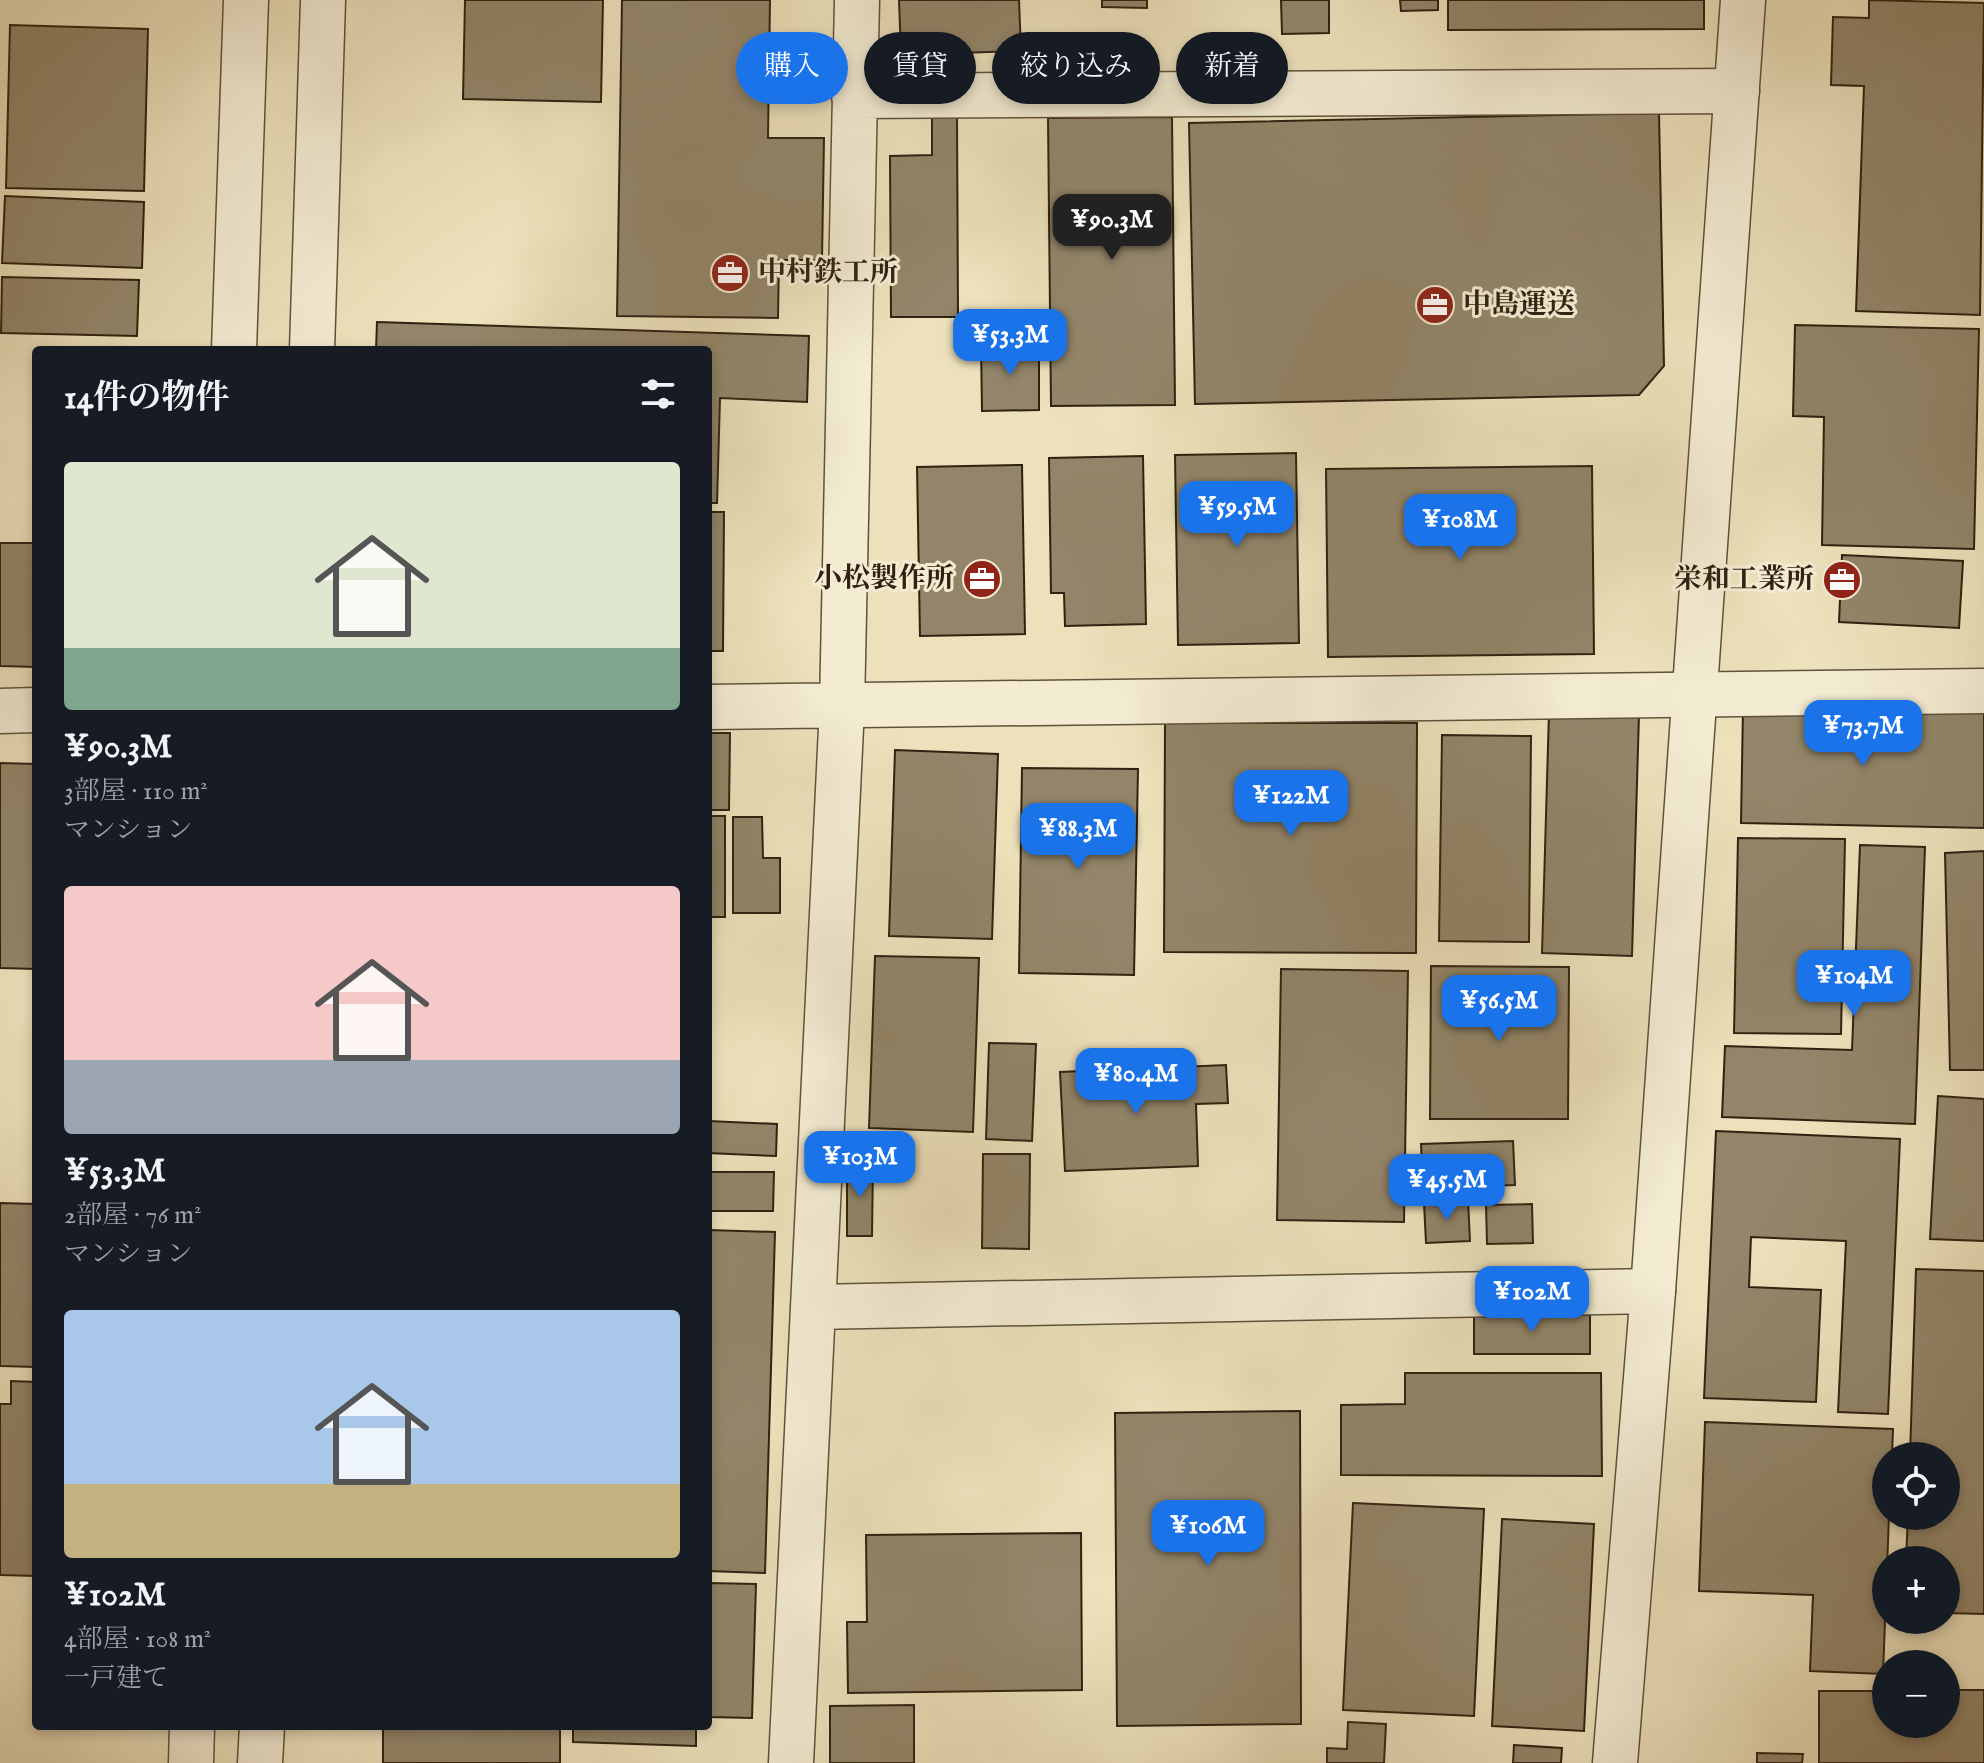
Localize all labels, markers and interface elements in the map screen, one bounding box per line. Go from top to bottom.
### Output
chip: 購入 [736,32,848,104]
chip: 賃貸 [864,32,976,104]
chip: 絞り込み [992,32,1160,104]
chip: 新着 [1176,32,1288,104]
pin: ¥90.3M [1047,194,1177,262]
text: ¥90.3M [1071,203,1153,236]
office icon: 中村鉄工所 [709,252,751,294]
place label: 中村鉄工所 [758,256,898,291]
office icon: 中島運送 [1414,284,1456,326]
place label: 中島運送 [1463,288,1575,323]
pin: ¥53.3M [945,309,1075,377]
text: ¥53.3M [971,318,1049,351]
icon: filters [636,372,680,416]
text: 14件の物件 [64,377,229,420]
pin: ¥59.5M [1172,481,1302,549]
text: ¥59.5M [1197,490,1277,523]
pin: ¥108M [1404,494,1516,562]
text: ¥108M [1422,503,1498,536]
icon: home [300,514,444,658]
office icon: 小松製作所 [961,558,1003,600]
office icon: 栄和工業所 [1821,559,1863,601]
place label: 小松製作所 [814,562,954,597]
place label: 栄和工業所 [1674,563,1814,598]
pin: ¥73.7M [1798,700,1928,768]
text: ¥73.7M [1822,709,1904,742]
text: ¥90.3M [64,726,172,769]
pin: ¥122M [1235,770,1347,838]
text: 3部屋 · 110 m² [64,775,208,808]
text: ¥122M [1252,779,1330,812]
pin: ¥88.3M [1013,803,1143,871]
text: ¥88.3M [1038,812,1118,845]
text: マンション [64,814,193,847]
icon: home [300,938,444,1082]
pin: ¥104M [1798,950,1910,1018]
text: ¥104M [1815,959,1893,992]
pin: ¥56.5M [1434,975,1564,1043]
text: ¥56.5M [1460,984,1538,1017]
pin: ¥80.4M [1071,1048,1201,1116]
text: ¥80.4M [1094,1057,1178,1090]
pin: ¥103M [804,1131,916,1199]
text: ¥103M [822,1140,898,1173]
text: ¥53.3M [64,1150,166,1193]
pin: ¥45.5M [1382,1154,1512,1222]
text: ¥45.5M [1407,1163,1487,1196]
text: 2部屋 · 76 m² [64,1199,201,1232]
text: マンション [64,1238,193,1271]
pin: ¥102M [1476,1266,1588,1334]
text: ¥102M [1493,1275,1571,1308]
icon: home [300,1362,444,1506]
map controls [1872,1442,1960,1738]
button: locate [1872,1442,1960,1530]
pin: ¥106M [1152,1500,1264,1568]
text: ¥106M [1170,1509,1246,1542]
button: + [1872,1546,1960,1634]
text: ¥102M [64,1574,166,1617]
text: 4部屋 · 108 m² [64,1623,211,1656]
button: − [1872,1650,1960,1738]
text: 一戸建て [64,1662,168,1695]

